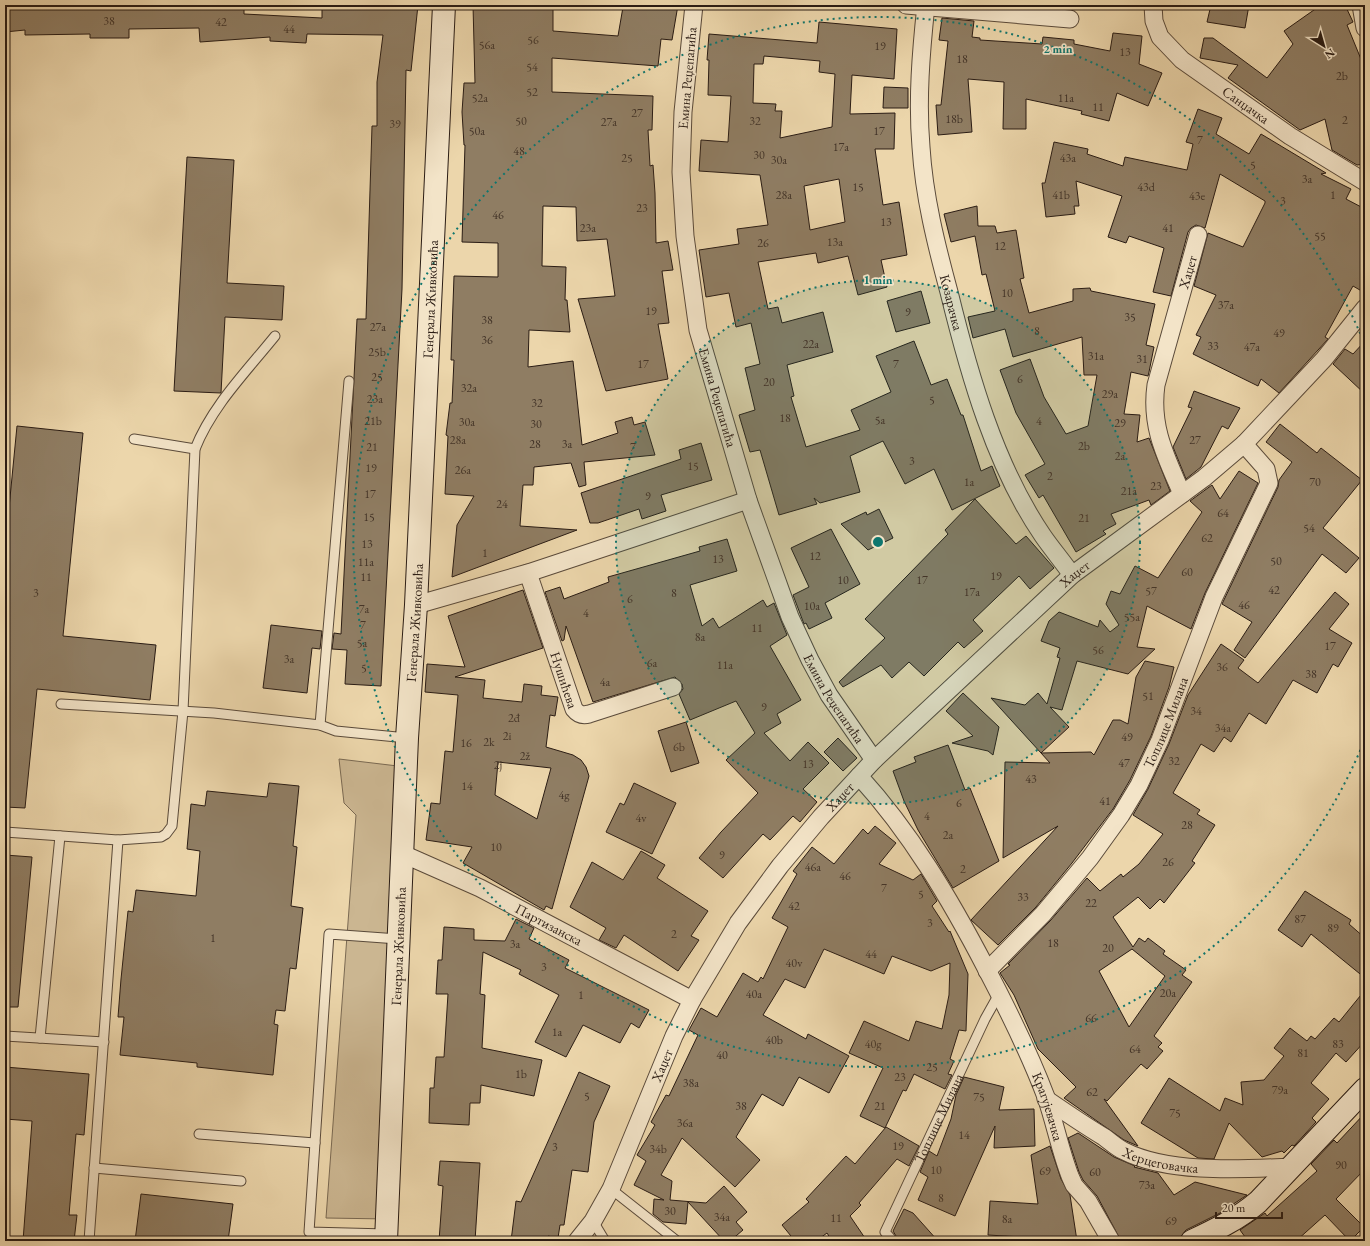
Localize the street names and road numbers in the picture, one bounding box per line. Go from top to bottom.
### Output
street label: Емина Реџепагића [674,26,700,130]
street label: Санџачка [1219,82,1273,128]
street label: Генерала Живковића [419,239,442,359]
street label: Хаџет [1174,253,1201,292]
street label: Козарачка [936,272,967,333]
street label: Емина Реџепагића [695,346,741,450]
street label: Хаџет [1055,556,1093,592]
street label: Генерала Живковића [402,563,427,682]
street label: Нушићева [546,649,582,711]
street label: Емина Реџепагића [799,651,869,747]
street label: Топлице Милана [1139,674,1192,771]
street label: Хаџет [821,778,858,816]
street label: Генерала Живковића [387,886,410,1006]
street label: Партизанска [512,899,586,950]
street label: Хаџет [647,1046,677,1085]
street label: Топлице Милана [910,1070,967,1166]
street label: Крагујевачка [1028,1070,1068,1143]
street label: Херцеговачка [1119,1142,1199,1177]

